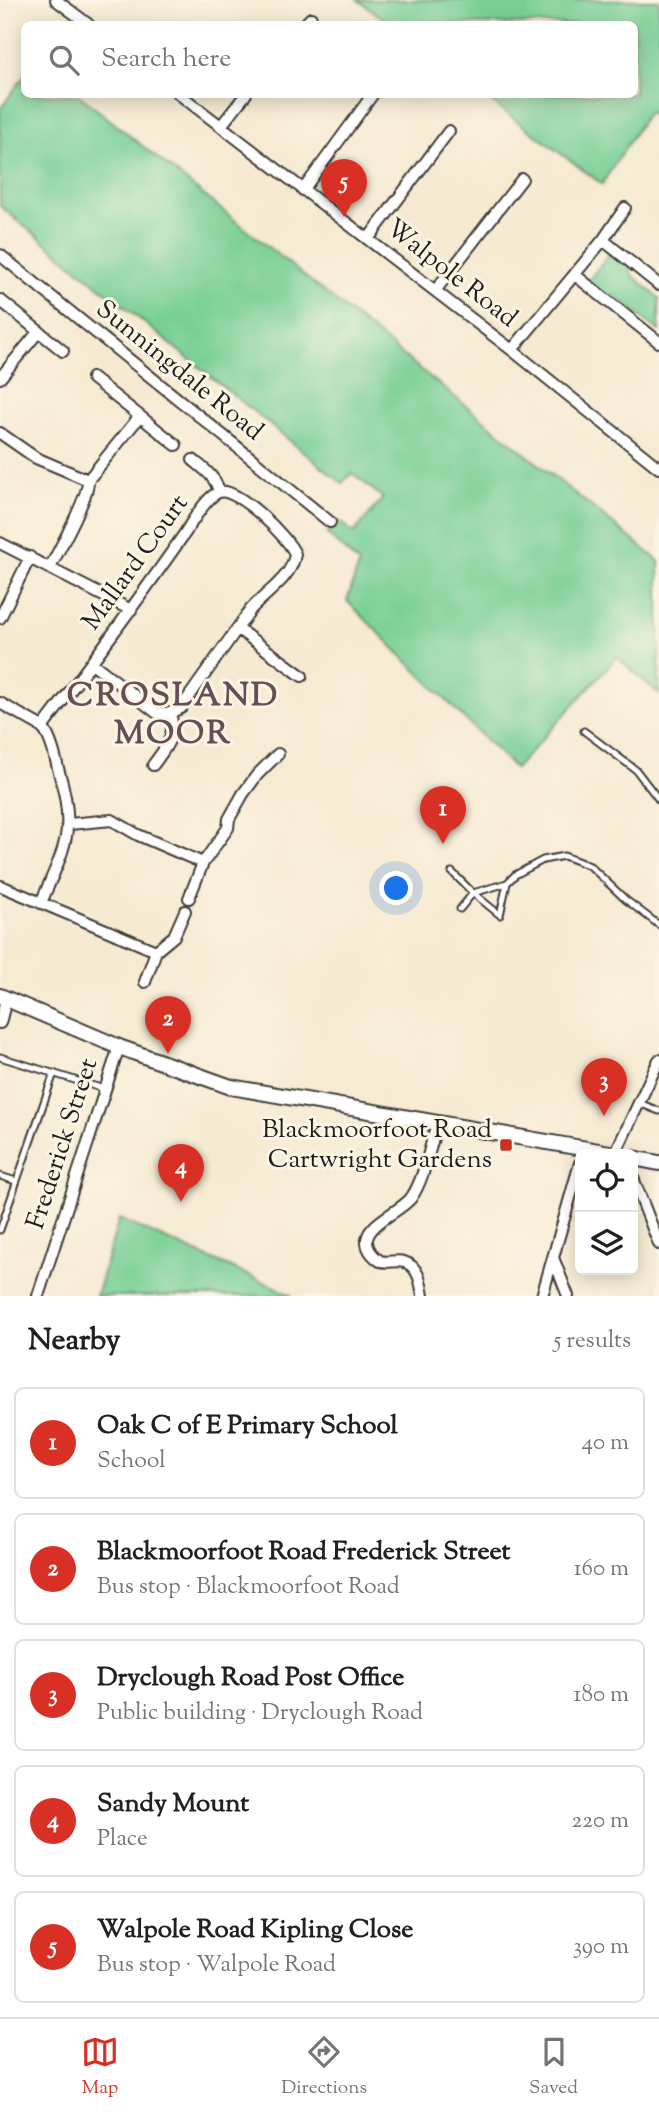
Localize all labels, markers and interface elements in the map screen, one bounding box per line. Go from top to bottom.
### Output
search box [21,21,638,98]
icon: search [45,41,83,79]
text: Search here [101,41,231,78]
pin: 5 [321,159,367,217]
street label: Walpole Road [377,211,525,337]
street label: Sunningdale Road [87,292,271,450]
street label: Mallard Court [74,487,198,639]
district label: CROSLAND MOOR [67,673,279,759]
pin: 1 [420,786,466,844]
your location [379,871,413,905]
pin: 2 [145,996,191,1054]
street label: Frederick Street [18,1054,108,1234]
pin: 3 [581,1058,627,1116]
place label: Blackmoorfoot Road Cartwright Gardens [262,1112,492,1179]
marker: Blackmoorfoot Road Cartwright Gardens [498,1137,514,1153]
pin: 4 [158,1144,204,1202]
map controls [575,1149,638,1275]
button: locate [575,1149,638,1212]
button: layers [575,1212,638,1275]
text: Nearby [28,1320,120,1363]
text: 5 results [554,1325,631,1358]
text: Oak C of E Primary School [97,1408,398,1445]
text: 1 [49,1427,57,1460]
text: 40 m [582,1427,629,1460]
text: School [97,1445,166,1478]
text: Blackmoorfoot Road Frederick Street [97,1534,510,1571]
text: 2 [48,1553,58,1586]
text: 160 m [574,1553,629,1586]
text: Bus stop · Blackmoorfoot Road [97,1571,400,1604]
text: Dryclough Road Post Office [97,1660,404,1697]
text: 3 [48,1679,58,1712]
text: 180 m [574,1679,629,1712]
text: Public building · Dryclough Road [97,1697,423,1730]
text: Sandy Mount [97,1786,249,1823]
text: 4 [47,1805,59,1838]
text: 220 m [571,1805,629,1838]
text: Place [97,1823,148,1856]
text: Walpole Road Kipling Close [97,1912,413,1949]
text: 5 [49,1931,57,1964]
text: 390 m [573,1931,629,1964]
text: Bus stop · Walpole Road [97,1949,336,1982]
tab: Map [81,2033,119,2102]
tab: Directions [281,2033,367,2102]
tab: Saved [529,2033,578,2102]

